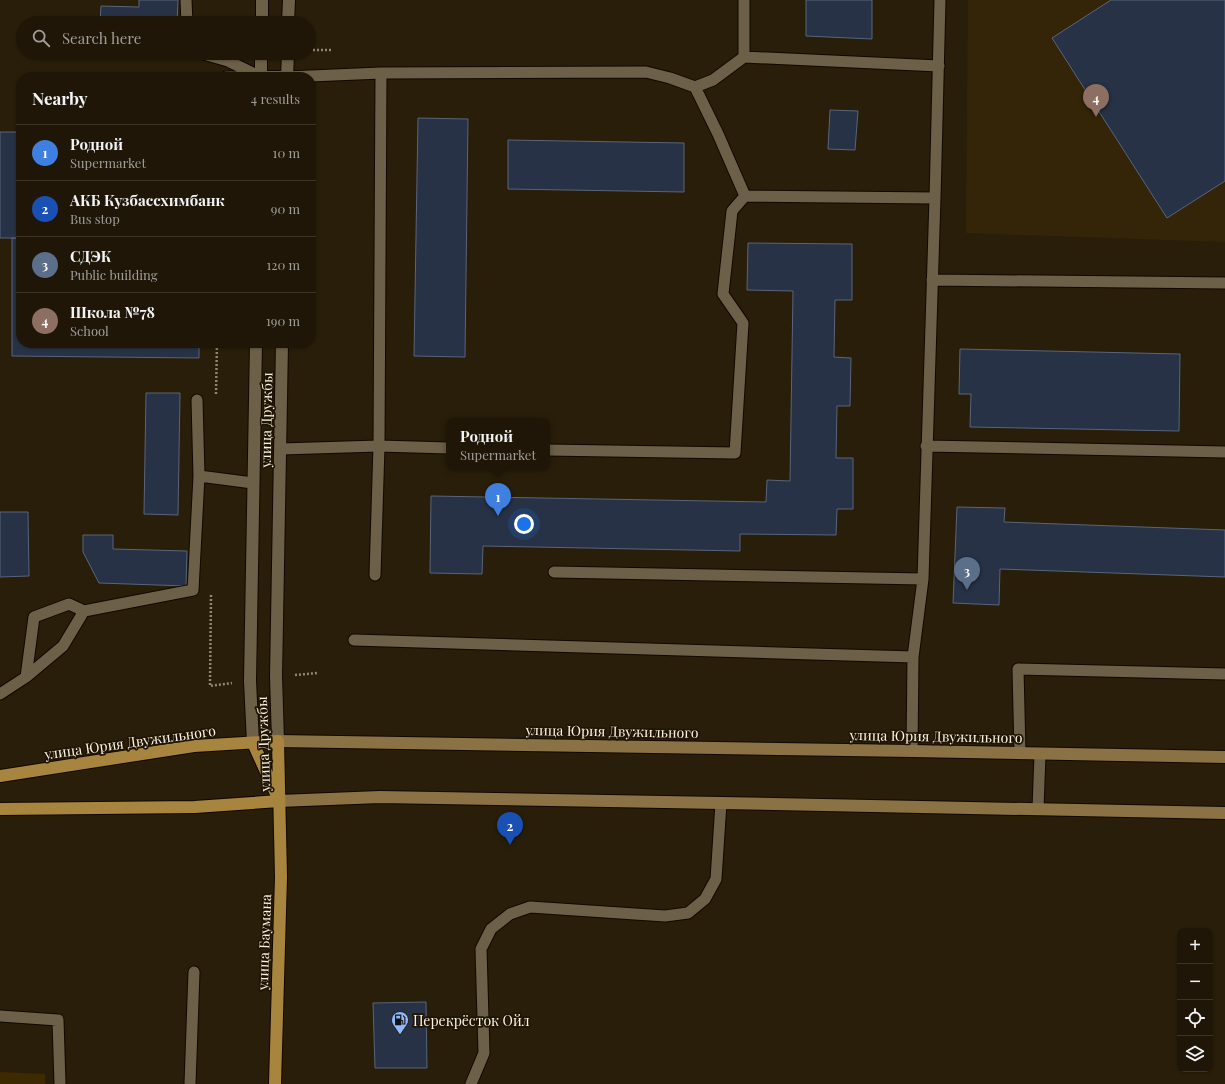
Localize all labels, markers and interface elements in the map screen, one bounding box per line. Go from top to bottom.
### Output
search box [16,16,316,60]
icon: search [30,27,52,49]
text: Search here [62,28,141,48]
pin: 4 [1083,84,1109,117]
text: Nearby [32,87,87,109]
text: 4 results [251,90,300,107]
text: Родной [70,134,123,154]
text: 1 [43,144,47,161]
text: 10 m [273,144,300,161]
text: Supermarket [70,154,146,171]
text: АКБ Кузбассхимбанк [70,190,225,210]
text: 2 [42,200,48,217]
text: 90 m [271,200,300,217]
text: Bus stop [70,210,120,227]
text: СДЭК [70,246,112,266]
text: 3 [42,256,48,273]
text: 120 m [266,256,300,273]
text: Public building [70,266,158,283]
text: Школа №78 [70,302,155,322]
text: 4 [42,312,48,329]
text: 190 m [266,312,300,329]
text: School [70,322,109,339]
street label: улица Дружбы [256,372,276,469]
popup [446,418,550,470]
text: Родной [460,426,513,446]
text: Supermarket [460,446,536,463]
pin: 1 [485,483,511,516]
your location [514,514,534,534]
pin: 3 [954,557,980,590]
street label: улица Дружбы [252,696,274,793]
street label: улица Юрия Двужильного [524,720,699,742]
street label: улица Юрия Двужильного [42,721,217,764]
street label: улица Юрия Двужильного [848,725,1023,747]
pin: 2 [497,812,523,845]
street label: улица Баумана [253,894,275,991]
map controls [1177,928,1213,1072]
button: + [1177,928,1213,964]
button: − [1177,964,1213,1000]
button: locate [1177,1000,1213,1036]
fuel station icon: Перекрёсток Ойл [390,1010,410,1035]
place label: Перекрёсток Ойл [413,1011,530,1030]
button: layers [1177,1036,1213,1072]

